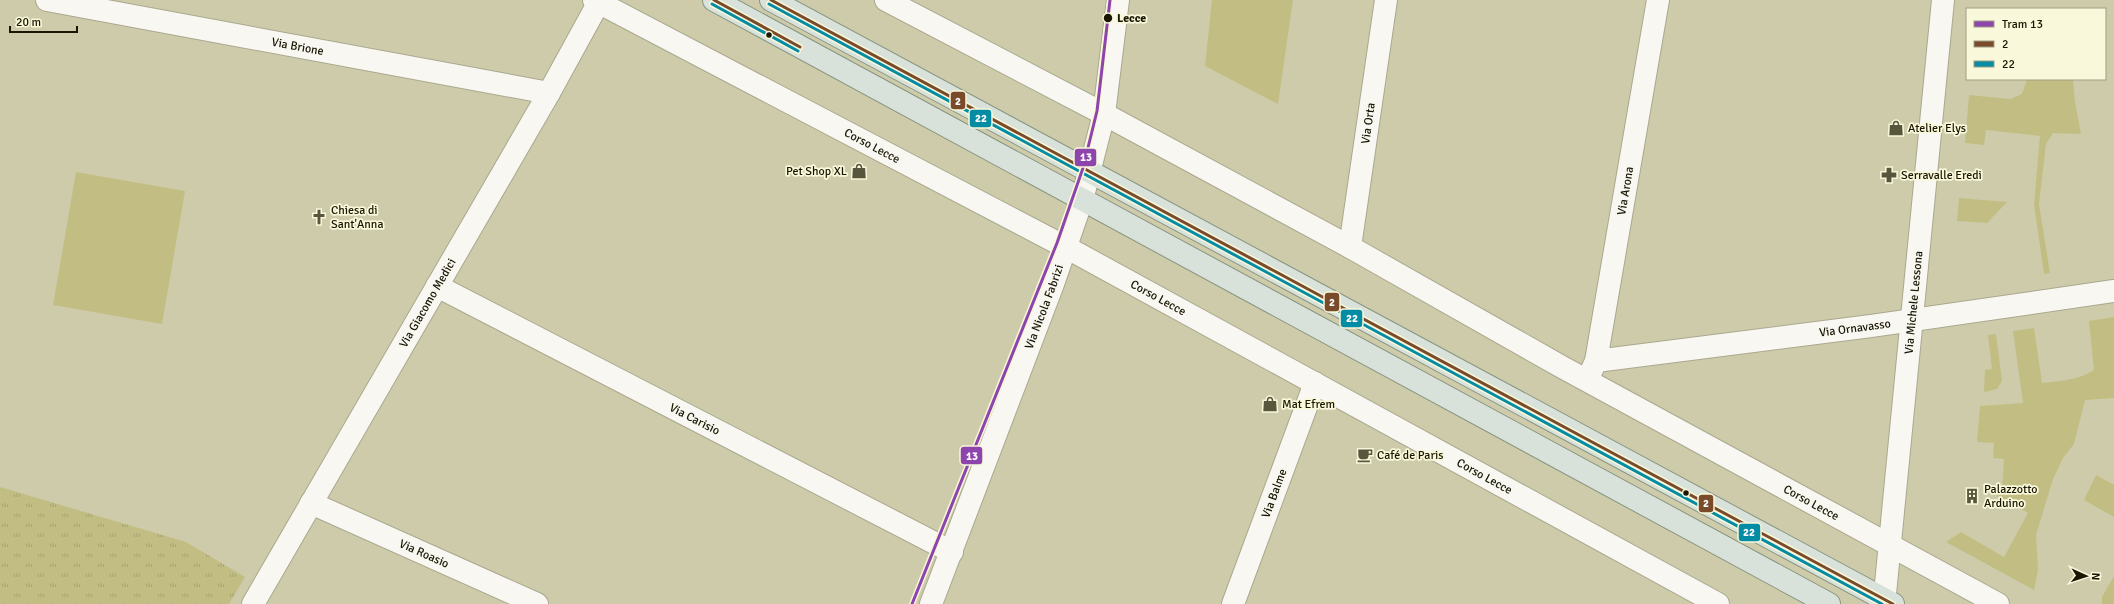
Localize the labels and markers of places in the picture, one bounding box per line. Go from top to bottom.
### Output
place label: Lecce [1117,11,1146,26]
marker: Lecce [1102,12,1114,24]
unlabelled marker [764,30,774,40]
shop icon: Atelier Elys [1887,119,1905,137]
place label: Atelier Elys [1908,121,1966,136]
shop icon: Pet Shop XL [850,162,868,180]
place label: Pet Shop XL [786,164,847,179]
pharmacy icon: Serravalle Eredi [1880,166,1898,184]
place label: Serravalle Eredi [1901,168,1982,183]
place label: Chiesa di Sant'Anna [331,203,383,232]
church icon: Chiesa di Sant'Anna [310,208,328,226]
shop icon: Mat Efrem [1261,395,1279,413]
place label: Mat Efrem [1282,397,1335,412]
cafe icon: Café de Paris [1356,446,1374,464]
place label: Café de Paris [1377,448,1444,463]
place label: Palazzotto Arduino [1984,482,2037,511]
building icon: Palazzotto Arduino [1963,487,1981,505]
unlabelled marker [1681,488,1691,498]

